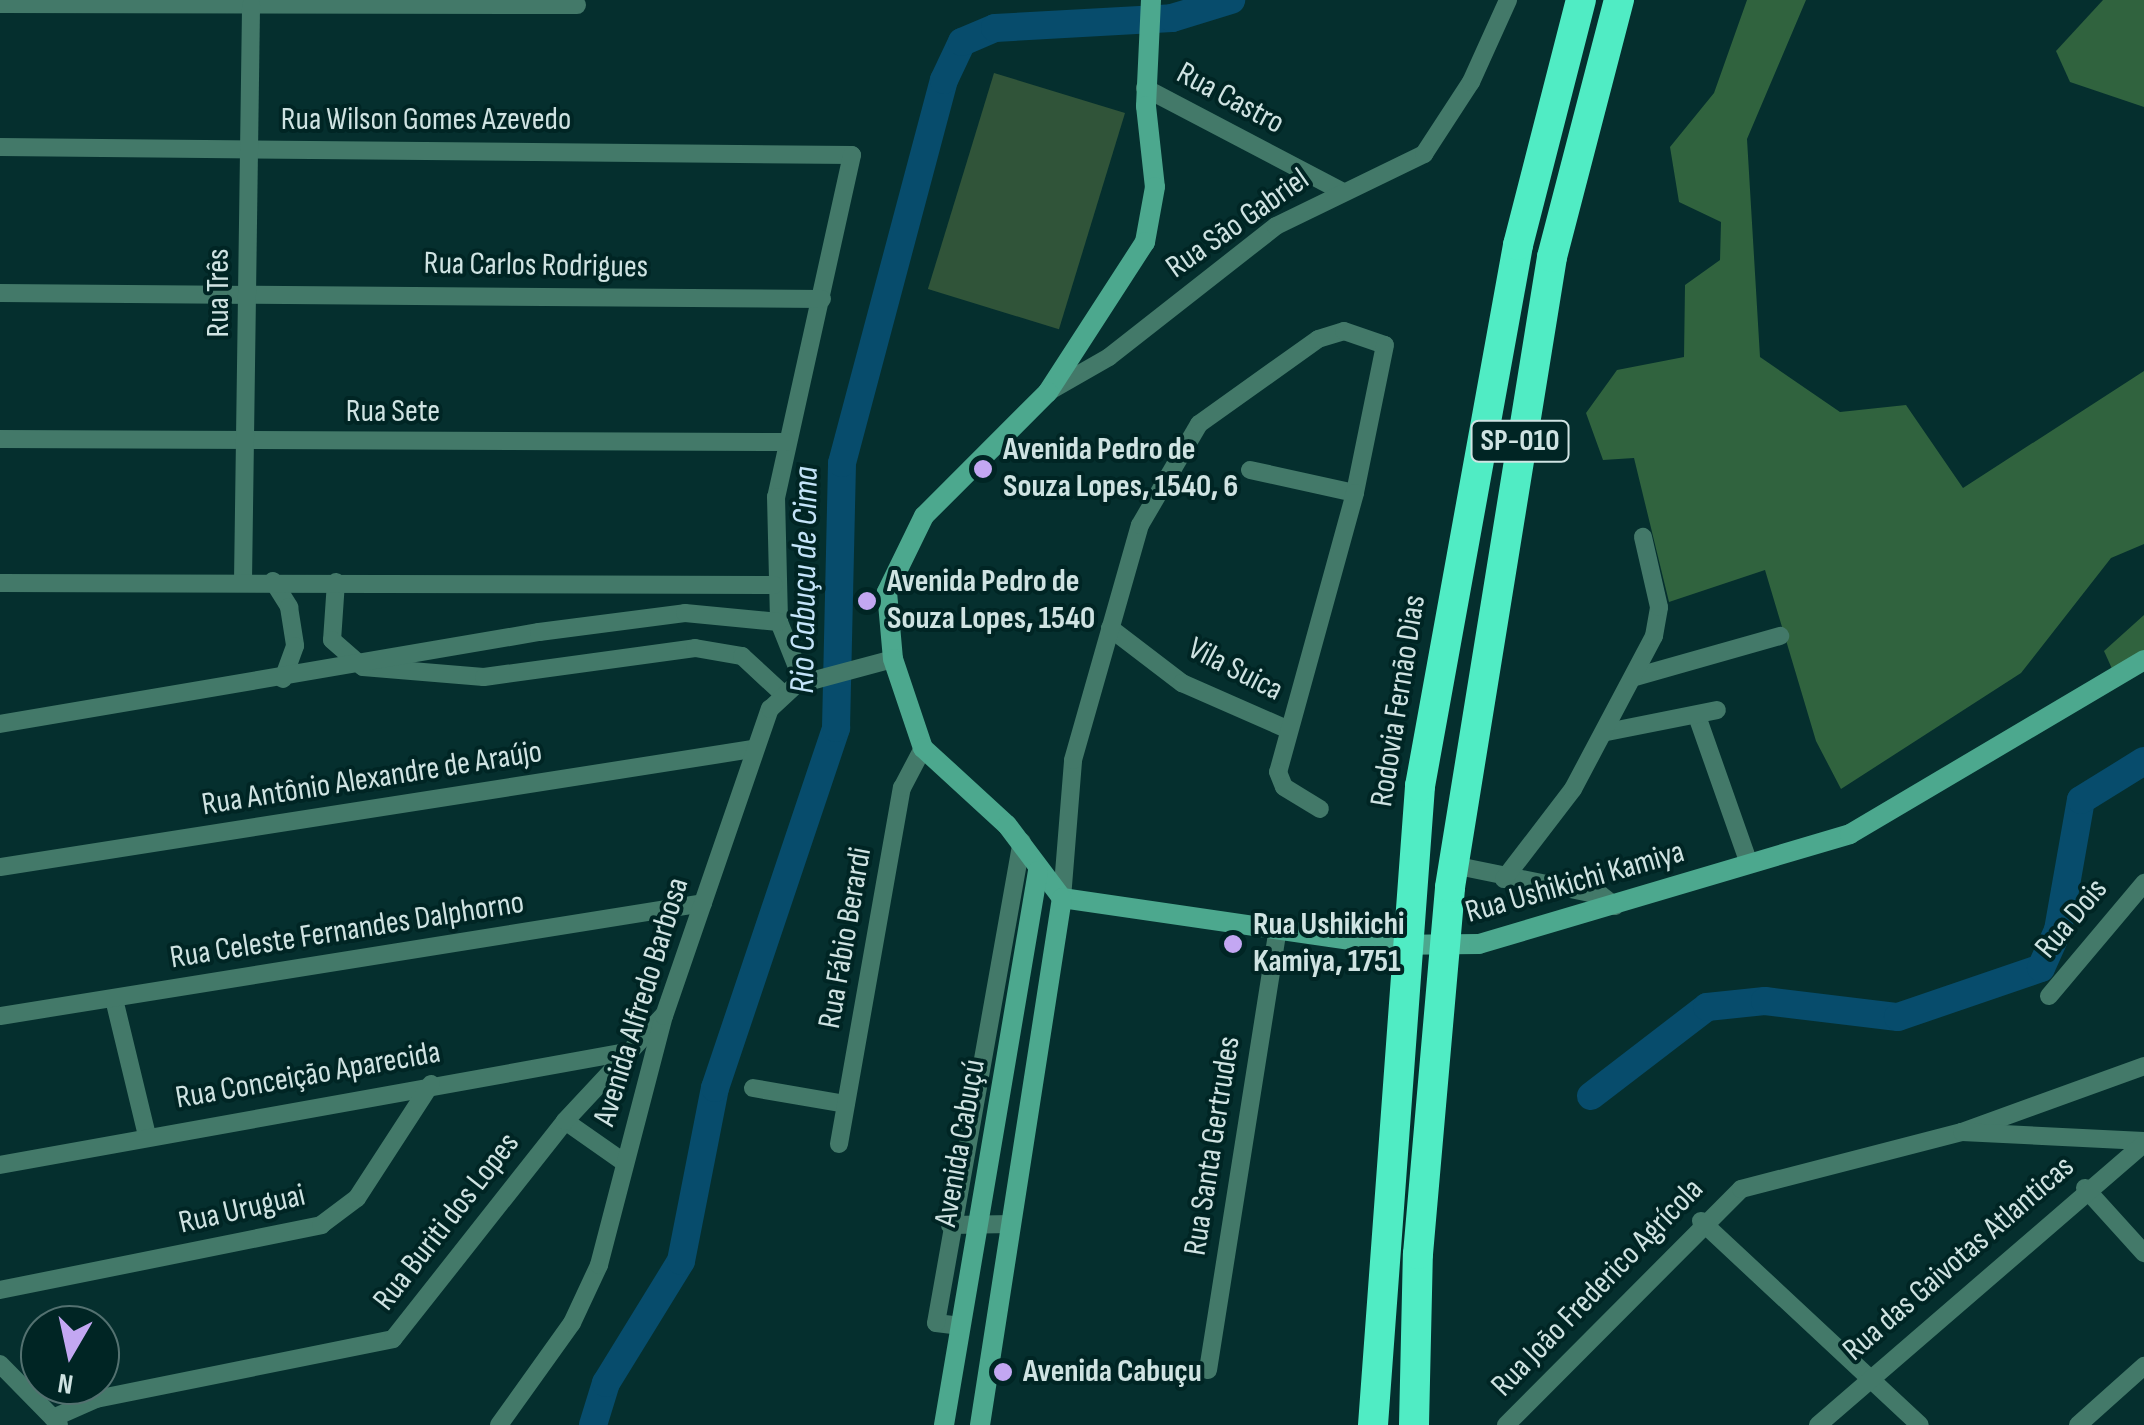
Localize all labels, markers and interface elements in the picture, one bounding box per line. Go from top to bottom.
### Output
street label: Rua Castro [1170,55,1290,143]
street label: Rua Wilson Gomes Azevedo [281,101,571,139]
street label: Rua São Gabriel [1159,161,1317,287]
street label: Rua Carlos Rodrigues [423,245,649,287]
street label: Rua Três [200,248,238,338]
street label: Rua Sete [346,393,440,431]
road number: SP-010 [1470,416,1570,466]
place label: Avenida Pedro de Souza Lopes, 1540, 6 [1003,432,1238,507]
marker: Avenida Pedro de Souza Lopes, 1540, 6 [972,458,994,480]
water label: Rio Cabuçu de Cima [782,466,828,694]
place label: Avenida Pedro de Souza Lopes, 1540 [887,564,1095,639]
marker: Avenida Pedro de Souza Lopes, 1540 [856,590,878,612]
street label: Rodovia Fernão Dias [1363,593,1435,809]
street label: Vila Suica [1181,630,1289,710]
street label: Rua Antônio Alexandre de Araújo [199,733,545,825]
street label: Rua Ushikichi Kamiya [1461,833,1689,933]
street label: Rua Fábio Berardi [811,845,881,1031]
street label: Rua Dois [2028,871,2116,967]
street label: Avenida Alfredo Barbosa [586,873,698,1131]
street label: Rua Celeste Fernandes Dalphorno [167,884,527,978]
place label: Rua Ushikichi Kamiya, 1751 [1253,907,1405,982]
marker: Rua Ushikichi Kamiya, 1751 [1222,933,1244,955]
street label: Rua Conceição Aparecida [173,1034,443,1118]
street label: Rua Santa Gertrudes [1177,1034,1249,1258]
street label: Avenida Cabuçú [927,1057,995,1229]
street label: Rua Buriti dos Lopes [366,1126,528,1318]
street label: Rua das Gaivotas Atlanticas [1836,1148,2082,1370]
street label: Rua João Frederico Agrícola [1484,1171,1712,1405]
street label: Rua Uruguai [175,1177,309,1243]
north arrow [20,1305,120,1405]
place label: Avenida Cabuçu [1023,1353,1202,1391]
marker: Avenida Cabuçu [992,1361,1014,1383]
text: N [56,1366,76,1401]

